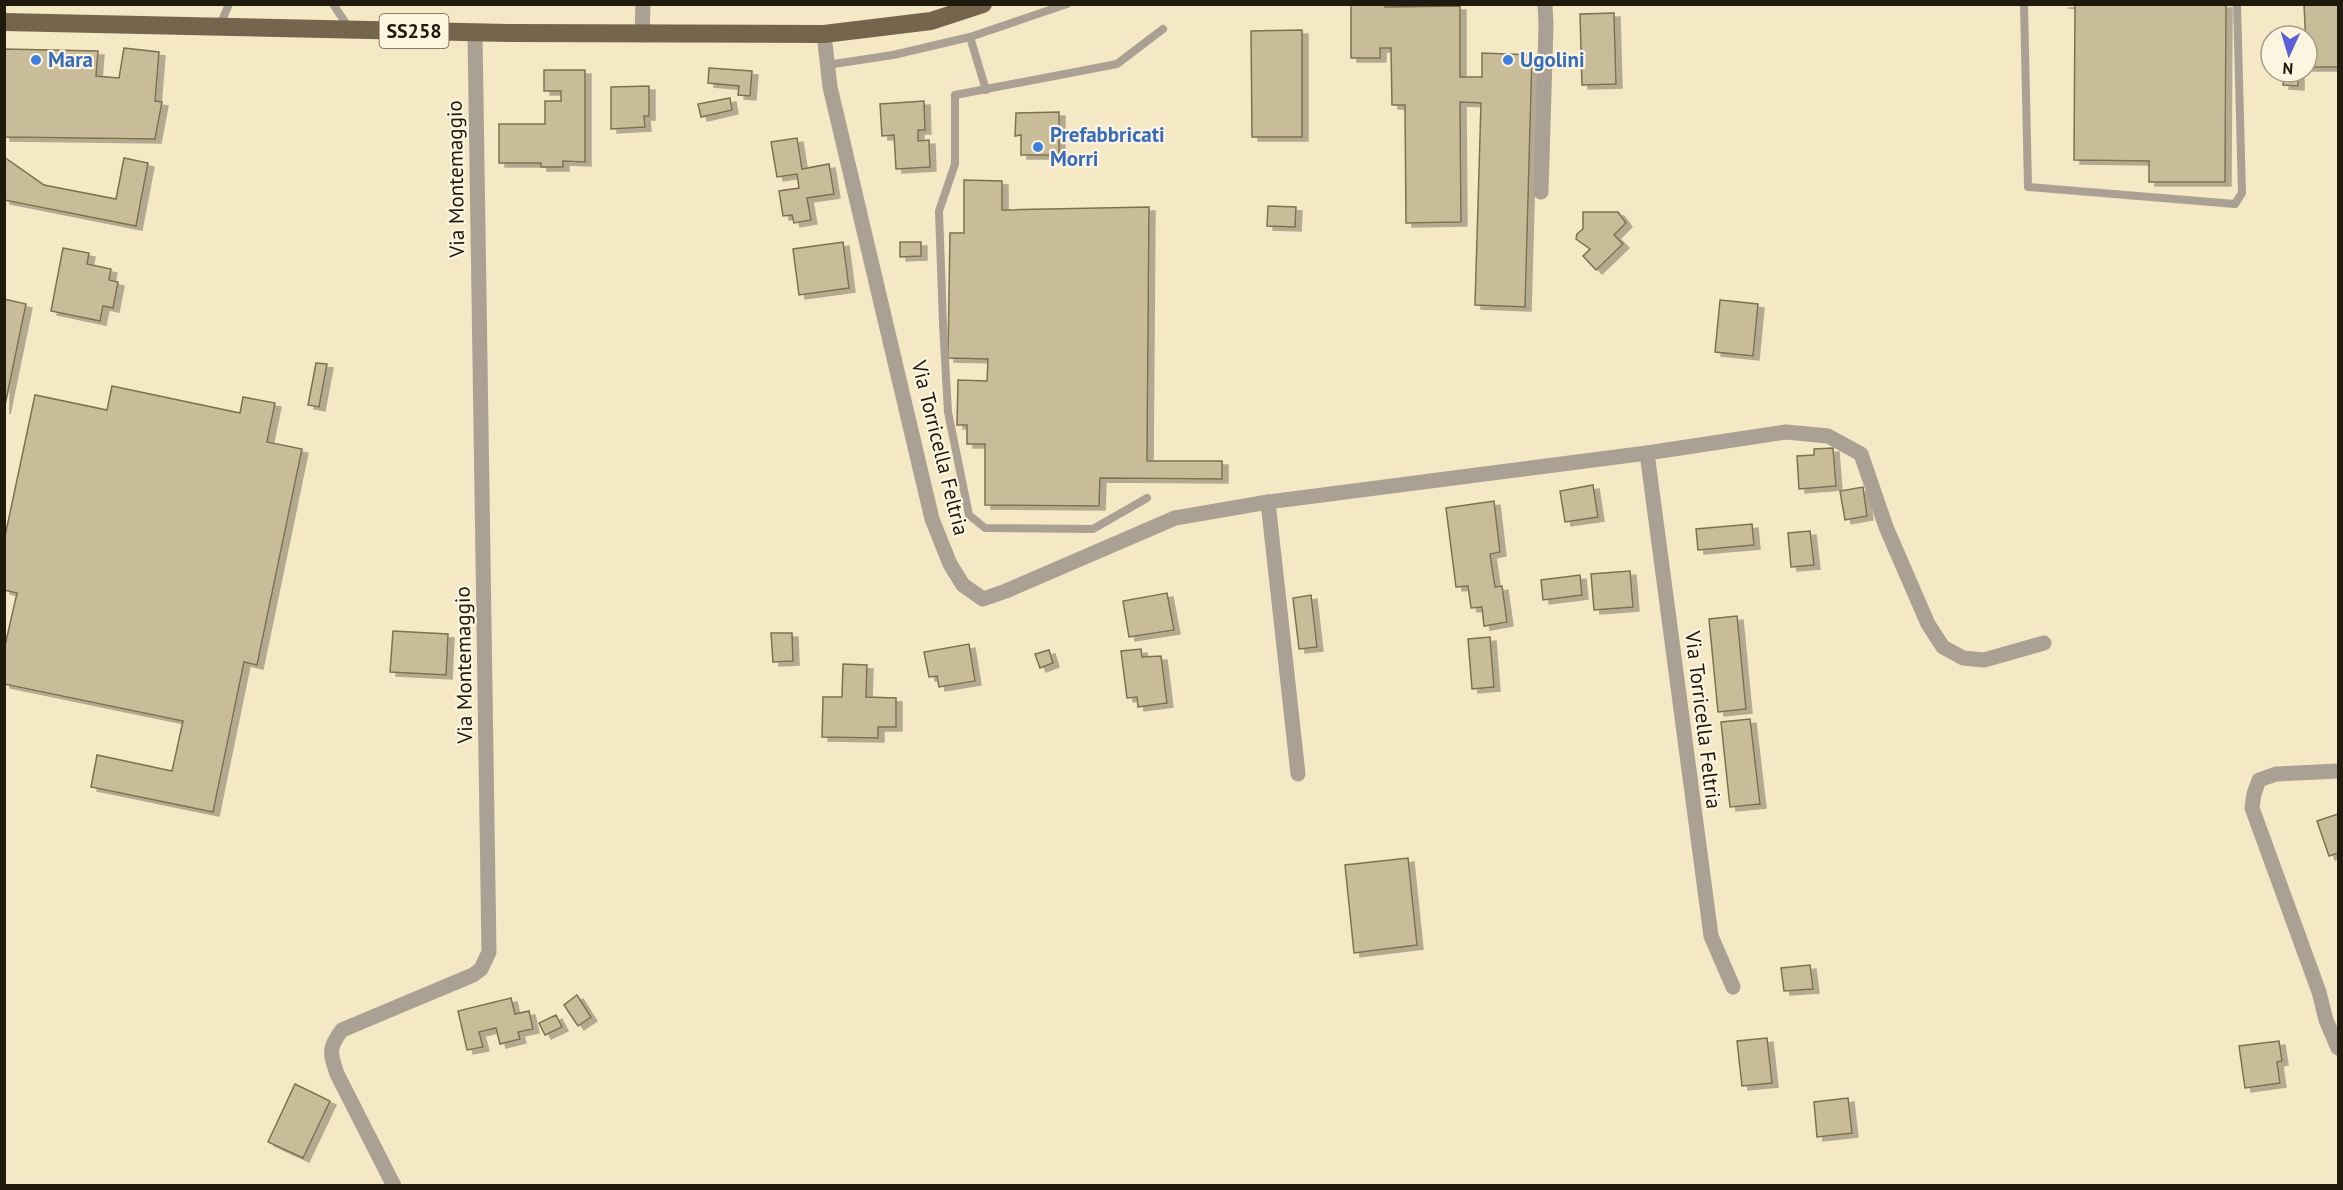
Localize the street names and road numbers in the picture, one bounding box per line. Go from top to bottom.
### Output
road number: SS258 [380,14,448,48]
street label: Via Montemaggio [441,100,470,259]
street label: Via Torricella Feltria [905,357,975,538]
street label: Via Montemaggio [449,586,478,745]
street label: Via Torricella Feltria [1679,628,1728,810]

